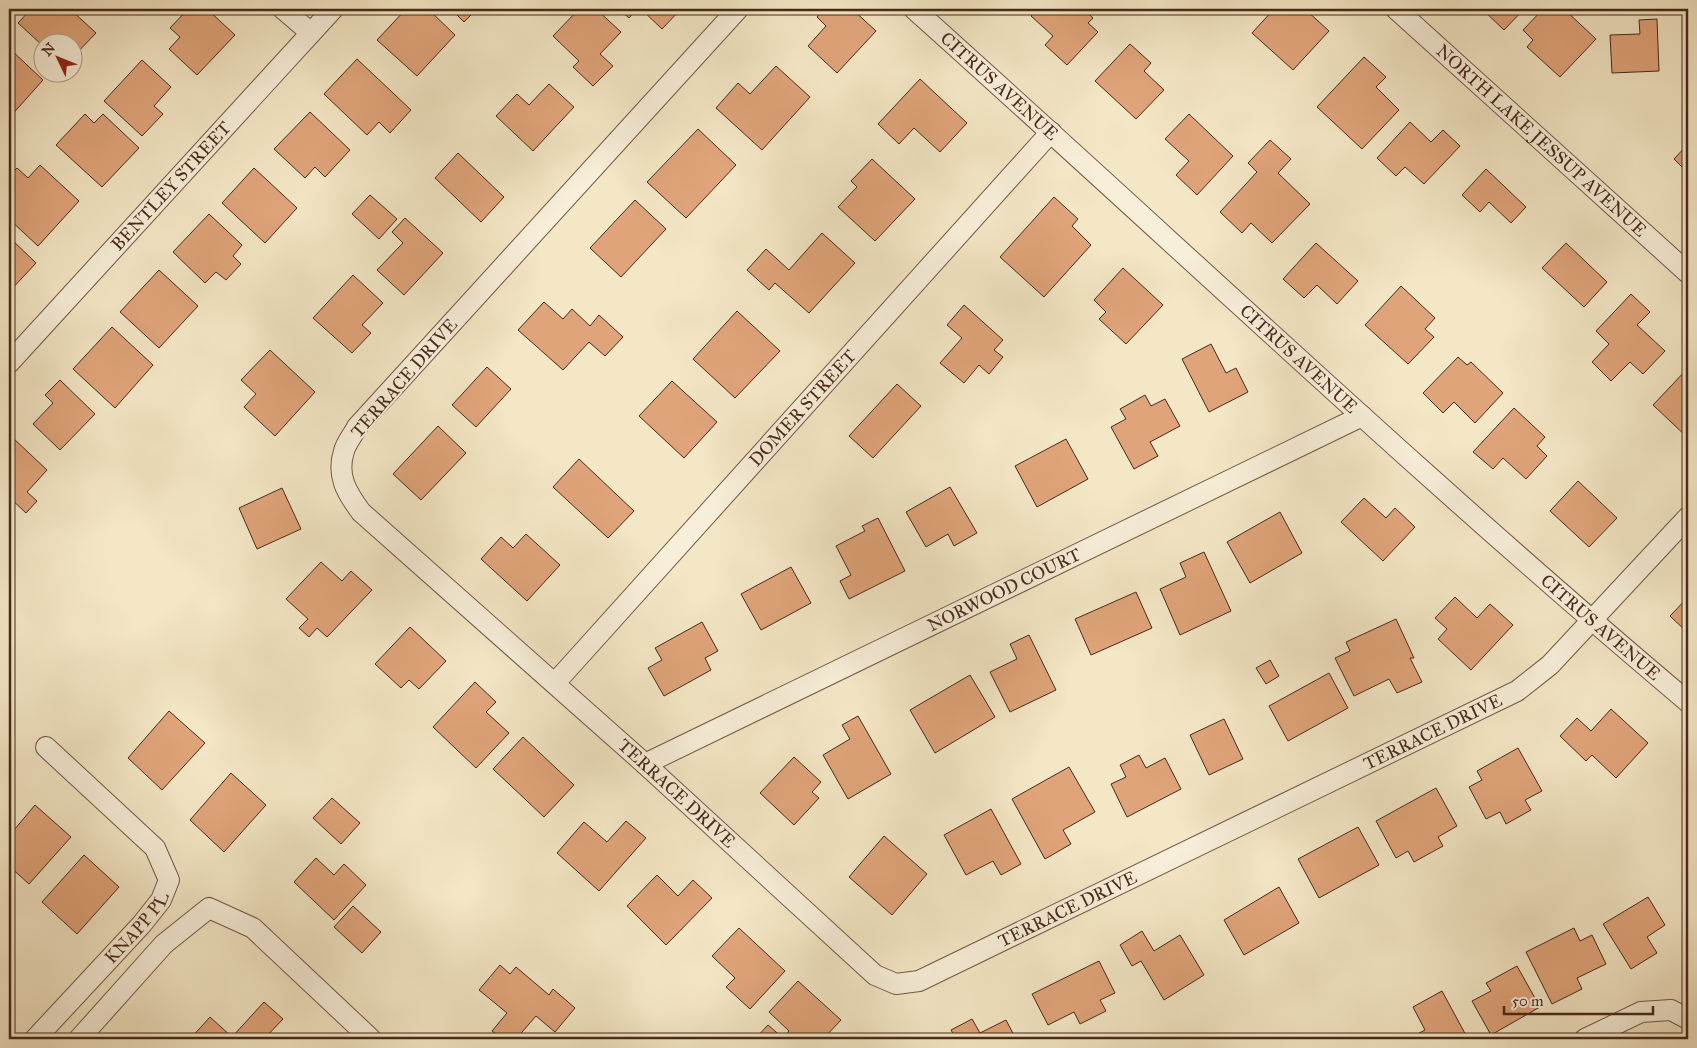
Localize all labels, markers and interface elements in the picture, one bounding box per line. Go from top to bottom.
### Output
street label: CITRUS AVENUE [936,27,1063,145]
north arrow [32,32,82,82]
text: N [39,39,59,60]
street label: NORTH LAKE JESSUP AVENUE [1432,40,1651,241]
street label: BENTLEY STREET [106,117,236,255]
street label: CITRUS AVENUE [1235,300,1362,418]
street label: TERRACE DRIVE [346,314,462,442]
street label: DOMER STREET [744,345,861,471]
street label: NORWOOD COURT [924,543,1084,636]
street label: CITRUS AVENUE [1536,569,1665,685]
street label: TERRACE DRIVE [1360,689,1506,775]
street label: TERRACE DRIVE [613,734,740,852]
street label: TERRACE DRIVE [995,866,1140,952]
street label: KNAPP PL [100,888,174,968]
scale bar [1504,983,1653,1015]
text: 50 m [1512,992,1544,1010]

